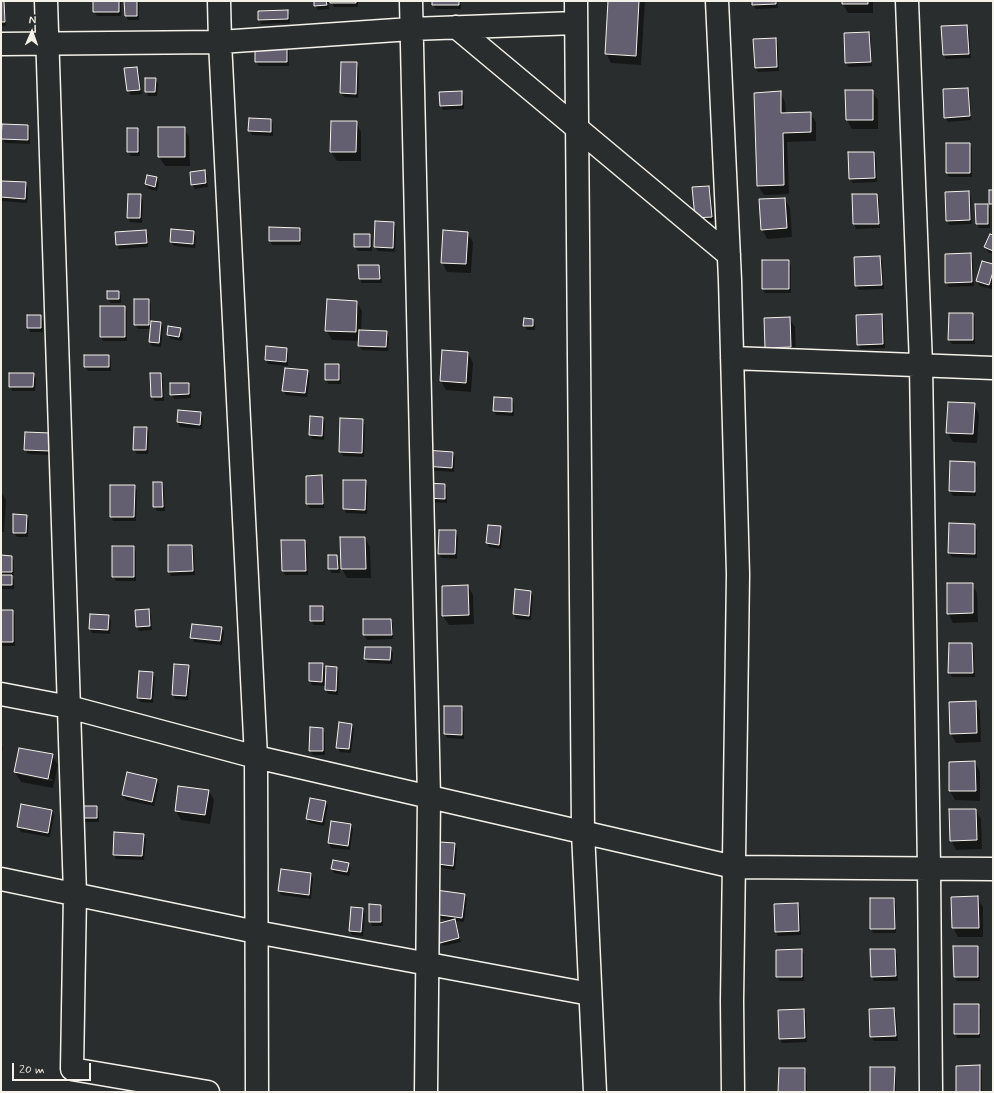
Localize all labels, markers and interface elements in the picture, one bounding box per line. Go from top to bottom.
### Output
north arrow [12,12,52,52]
text: N [29,13,36,27]
scale bar [14,1055,93,1081]
text: 20 m [19,1062,45,1078]

